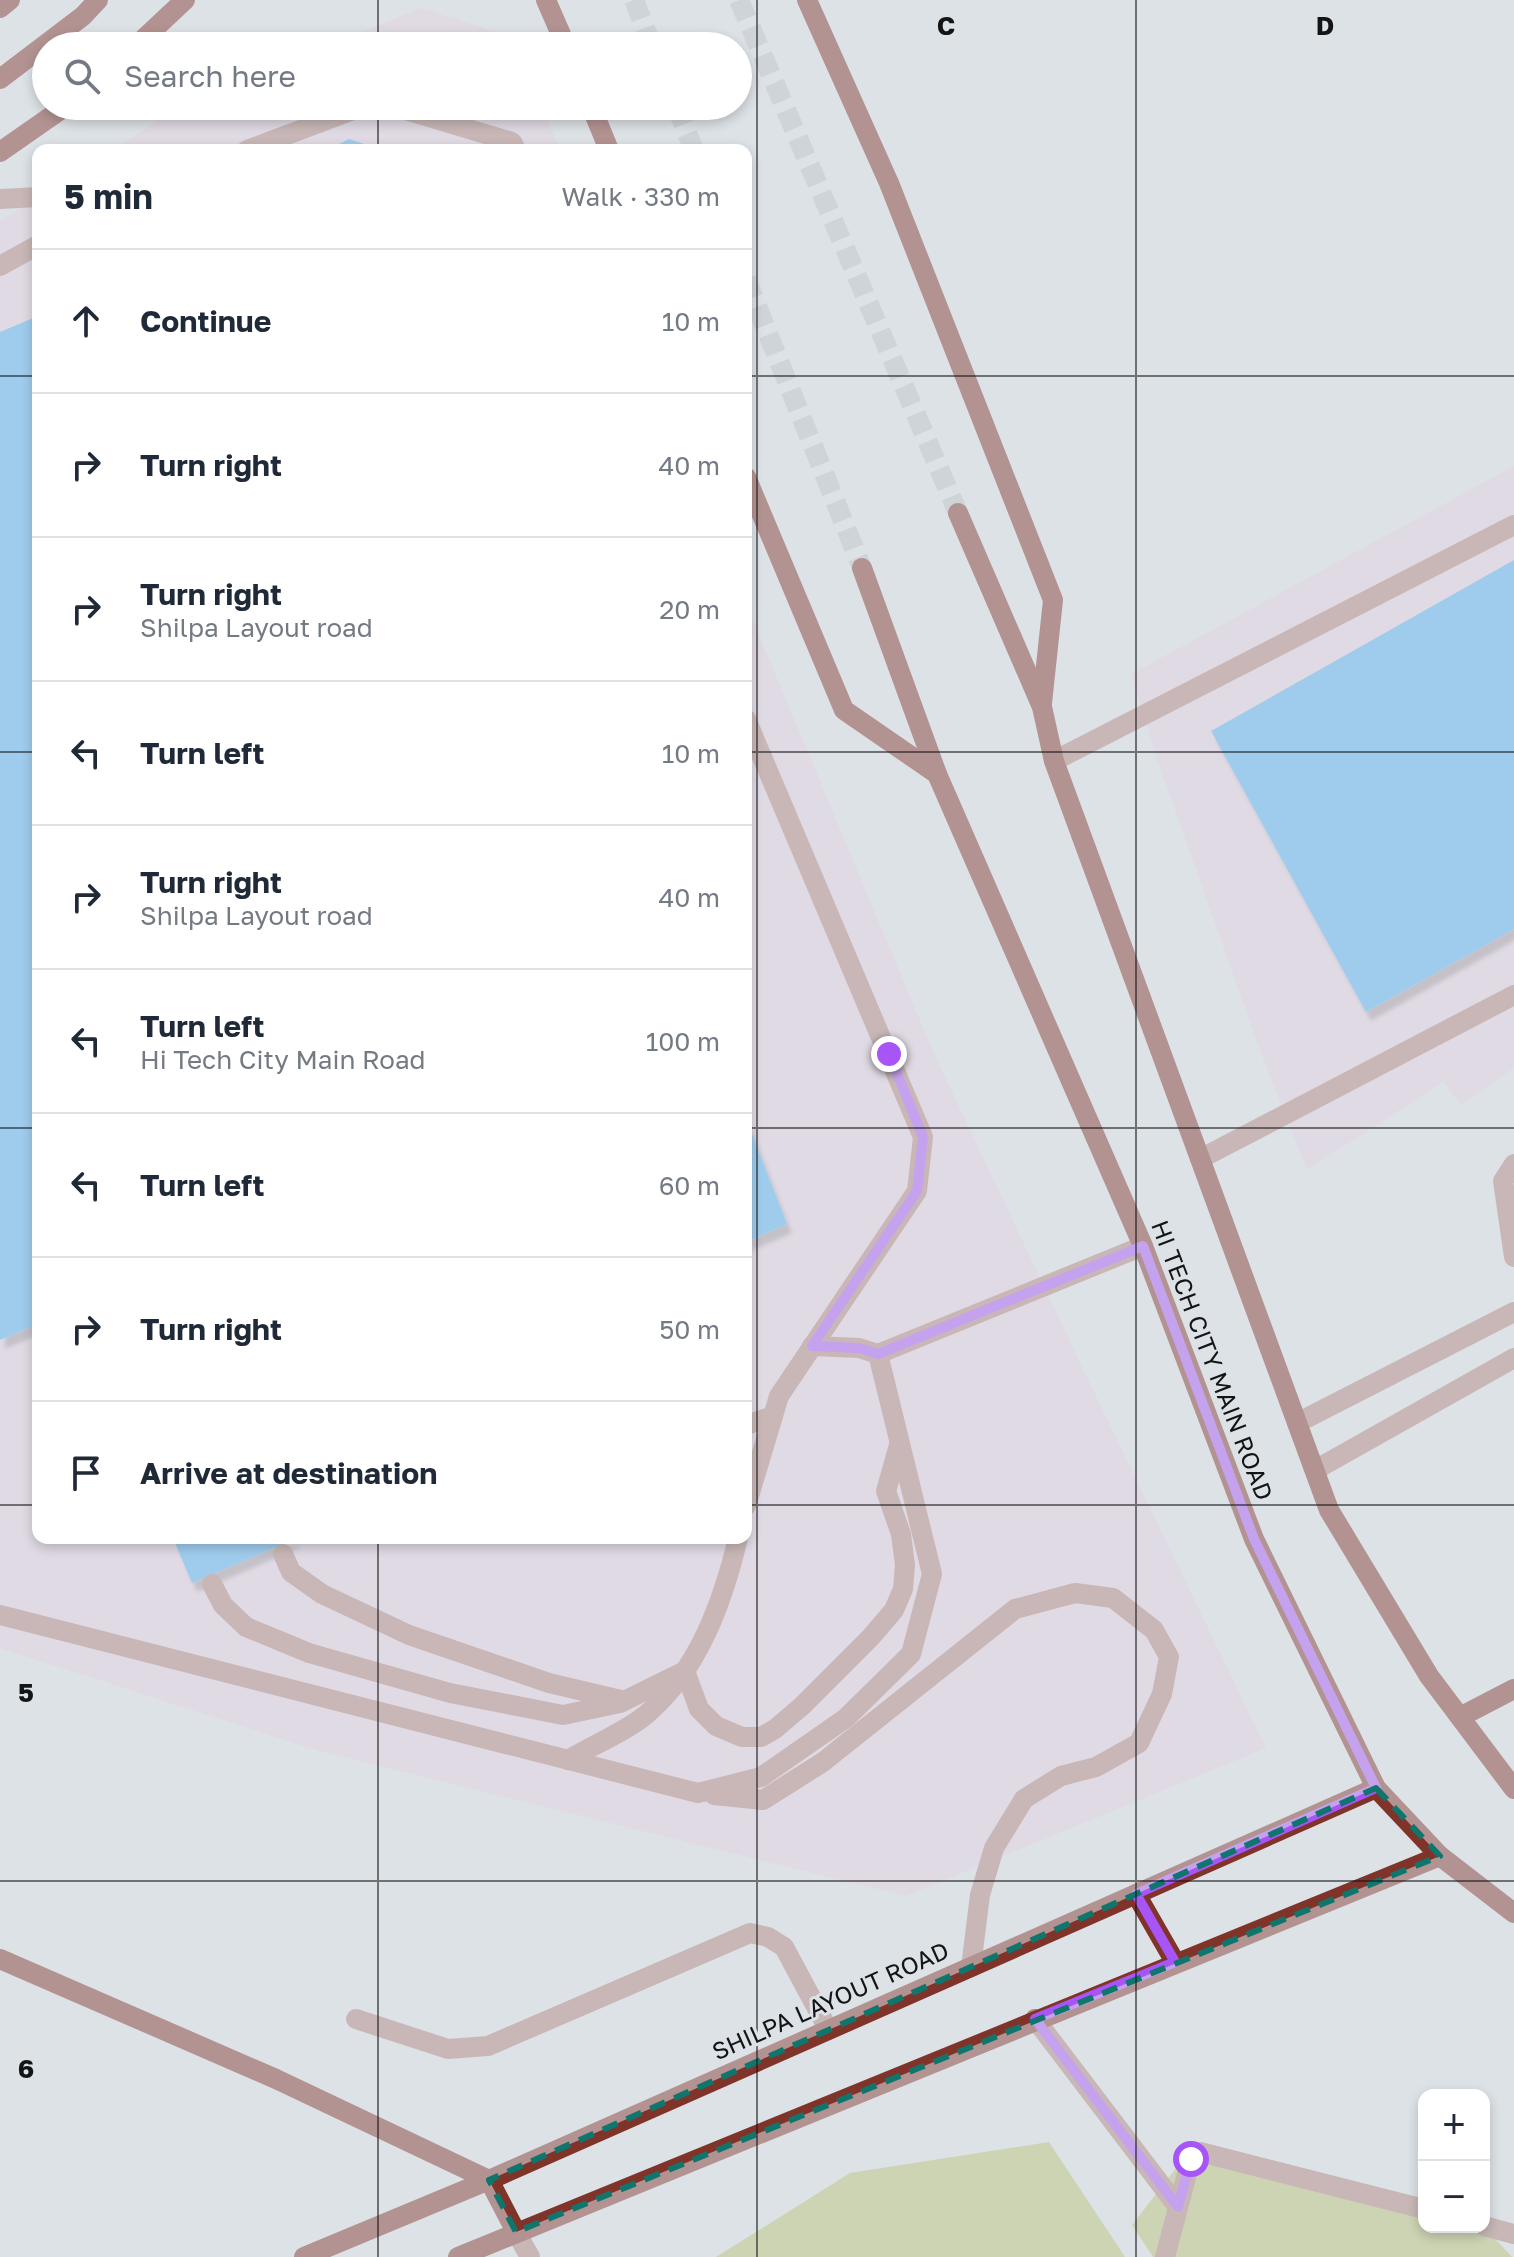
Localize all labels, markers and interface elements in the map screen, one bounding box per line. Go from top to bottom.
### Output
text: C [937,10,955,41]
text: D [1316,10,1334,41]
search box [32,32,752,120]
icon: search [60,54,104,98]
text: Search here [124,58,296,94]
text: 5 min [64,176,153,216]
text: Walk · 330 m [562,181,720,212]
icon: ahead [64,299,108,343]
text: Continue [140,303,271,339]
text: 10 m [662,306,720,337]
icon: right [64,443,108,487]
text: Turn right [140,447,282,483]
text: 40 m [659,450,720,481]
text: Turn right [140,576,282,612]
icon: right [64,587,108,631]
text: 20 m [659,594,720,625]
text: Shilpa Layout road [140,612,373,643]
icon: left [64,731,108,775]
text: Turn left [140,735,265,771]
text: 10 m [662,738,720,769]
text: Turn right [140,864,282,900]
icon: right [64,875,108,919]
text: 40 m [659,882,720,913]
text: Shilpa Layout road [140,900,373,931]
text: Turn left [140,1008,265,1044]
icon: left [64,1019,108,1063]
text: 100 m [646,1026,720,1057]
route end [871,1036,907,1072]
text: Hi Tech City Main Road [140,1044,426,1075]
icon: left [64,1163,108,1207]
text: Turn left [140,1167,265,1203]
text: 60 m [659,1170,720,1201]
street label: HI TECH CITY MAIN ROAD [1146,1216,1280,1504]
icon: right [64,1307,108,1351]
text: Turn right [140,1311,282,1347]
text: 50 m [659,1314,720,1345]
icon: arrive [64,1451,108,1495]
text: Arrive at destination [140,1455,437,1491]
text: 5 [18,1677,34,1708]
street label: SHILPA LAYOUT ROAD [707,1935,953,2065]
text: 6 [18,2053,34,2084]
map controls [1418,2089,1490,2233]
button: + [1418,2089,1490,2161]
route start [1173,2141,1209,2177]
button: − [1418,2161,1490,2233]

